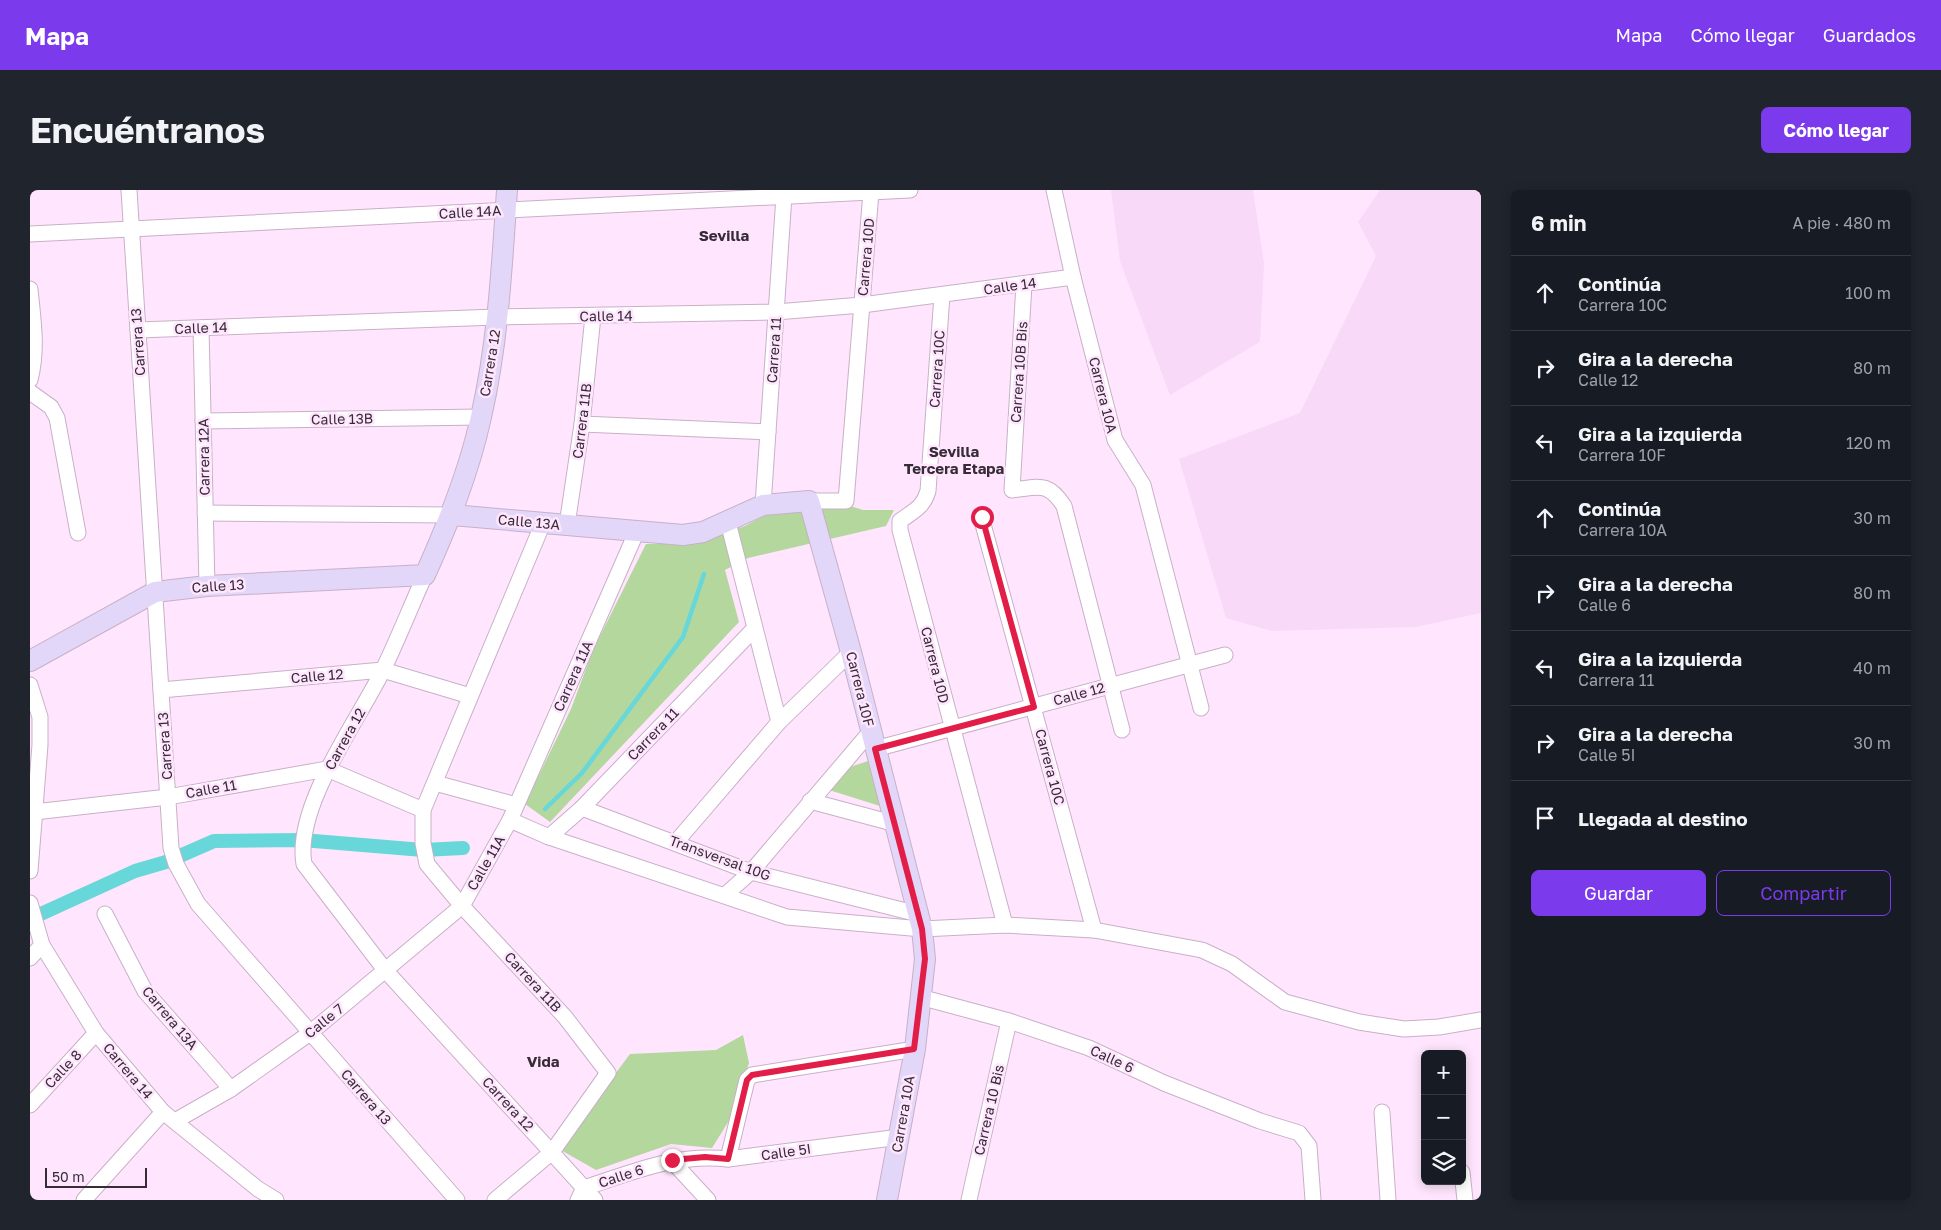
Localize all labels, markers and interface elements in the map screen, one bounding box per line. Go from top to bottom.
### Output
text: Mapa [25,21,89,50]
text: Mapa [1616,24,1662,46]
text: Cómo llegar [1690,24,1795,46]
text: Guardados [1823,24,1916,46]
button: Cómo llegar [1761,107,1911,153]
text: Encuéntranos [30,109,265,151]
street label: Calle 14A [438,201,502,222]
text: 6 min [1531,210,1586,236]
text: A pie · 480 m [1792,213,1891,233]
street label: Carrera 10D [854,217,877,297]
district label: Sevilla [699,226,750,244]
text: Continúa [1578,272,1661,295]
street label: Calle 14 [982,273,1037,298]
icon: ahead [1531,279,1559,307]
text: 100 m [1845,283,1891,303]
text: Carrera 10C [1578,295,1667,315]
street label: Calle 14 [579,307,633,324]
street label: Carrera 13 [127,308,148,377]
street label: Carrera 11 [763,316,784,384]
street label: Calle 14 [174,318,228,337]
street label: Carrera 10B Bis [1006,321,1031,423]
street label: Carrera 12 [476,328,503,398]
street label: Carrera 10C [925,329,948,408]
text: Gira a la derecha [1578,347,1733,370]
icon: right [1531,354,1559,382]
street label: Carrera 10A [1086,355,1121,435]
text: 80 m [1853,358,1891,378]
text: Calle 12 [1578,370,1638,390]
street label: Carrera 11B [568,382,595,460]
street label: Calle 13B [311,409,373,428]
street label: Carrera 12A [194,418,213,496]
text: Gira a la izquierda [1578,422,1742,445]
icon: left [1531,429,1559,457]
text: 120 m [1846,433,1891,453]
district label: Sevilla Tercera Etapa [904,442,1005,477]
text: Carrera 10F [1578,445,1666,465]
text: Continúa [1578,497,1661,520]
icon: ahead [1531,504,1559,532]
route start [971,506,994,529]
text: 30 m [1854,508,1891,528]
street label: Calle 13A [497,510,561,533]
text: Carrera 10A [1578,520,1667,540]
text: Gira a la derecha [1578,572,1733,595]
street label: Calle 13 [191,575,245,596]
icon: right [1531,579,1559,607]
text: 80 m [1853,583,1891,603]
text: Calle 6 [1578,595,1631,615]
street label: Carrera 10D [918,625,953,705]
street label: Carrera 11A [549,637,596,714]
text: Gira a la izquierda [1578,647,1742,670]
street label: Carrera 10F [843,650,878,728]
icon: left [1531,654,1559,682]
text: 40 m [1853,658,1891,678]
street label: Calle 12 [290,665,344,686]
text: Carrera 11 [1578,670,1654,690]
street label: Calle 12 [1051,678,1107,709]
street label: Carrera 11 [623,704,682,764]
street label: Carrera 12 [321,705,368,773]
street label: Carrera 13 [154,712,175,781]
text: Gira a la derecha [1578,722,1733,745]
street label: Carrera 10C [1032,727,1069,807]
icon: right [1531,729,1559,757]
text: 30 m [1854,733,1891,753]
text: Calle 5I [1578,745,1636,765]
street label: Calle 11 [184,776,238,801]
icon: arrive [1531,804,1559,832]
text: Llegada al destino [1578,807,1748,830]
street label: Transversal 10G [667,831,773,884]
street label: Calle 11A [463,832,508,893]
button: Guardar [1531,870,1706,916]
button: Compartir [1716,870,1891,916]
street label: Carrera 11B [501,948,566,1015]
street label: Carrera 13A [139,983,202,1053]
street label: Calle 7 [301,1000,347,1041]
street label: Carrera 14 [100,1039,157,1102]
street label: Calle 6 [1088,1041,1137,1076]
street label: Calle 8 [41,1046,85,1091]
map controls [1421,1050,1466,1185]
button: + [1421,1050,1466,1095]
district label: Vida [527,1052,560,1070]
street label: Carrera 10 Bis [970,1063,1007,1157]
street label: Carrera 13 [338,1065,395,1128]
street label: Carrera 12 [479,1073,538,1134]
street label: Carrera 10A [887,1073,918,1154]
button: − [1421,1095,1466,1140]
street label: Calle 5I [760,1140,812,1163]
button: layers [1421,1140,1466,1185]
route end [661,1149,684,1172]
street label: Calle 6 [596,1160,646,1191]
scale bar [45,1165,148,1188]
text: 50 m [52,1168,85,1185]

